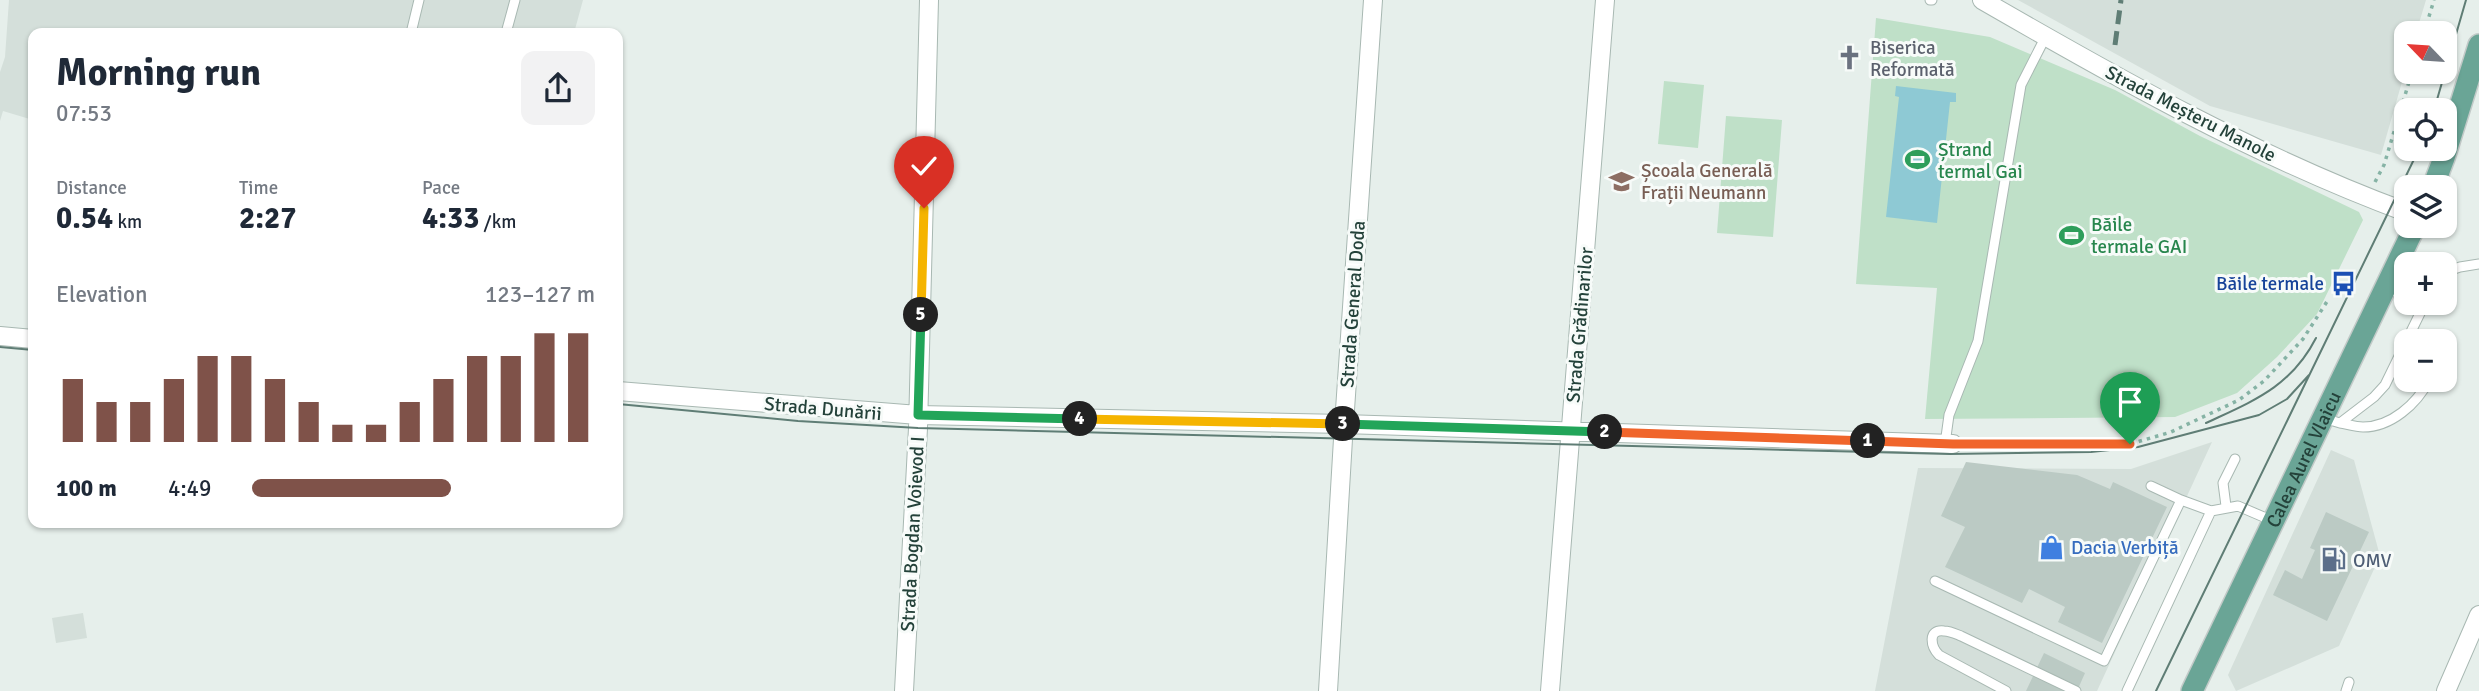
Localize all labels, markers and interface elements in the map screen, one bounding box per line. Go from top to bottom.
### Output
north arrow [2394,21,2457,84]
map controls [2394,21,2457,392]
place label: Biserica Reformată [1870,36,1955,82]
church icon: Biserica Reformată [1836,44,1864,72]
text: Morning run [56,49,261,96]
button: share [521,51,595,125]
street label: Strada Meșteru Manole [2101,60,2280,167]
button: locate [2394,98,2457,161]
text: 07:53 [56,99,112,128]
pin [894,136,954,208]
place label: Ștrand termal Gai [1938,138,2023,184]
sports icon: Ștrand termal Gai [1904,146,1932,174]
icon: check [905,147,943,185]
place label: Școala Generală Frații Neumann [1641,159,1773,205]
school or university icon: Școala Generală Frații Neumann [1607,167,1635,195]
button: layers [2394,175,2457,238]
text: Distance [56,176,127,200]
text: Time [239,176,278,200]
text: Pace [422,176,460,200]
text: 0.54 [56,200,113,237]
text: 2:27 [239,200,296,237]
text: 4:33 [422,200,479,237]
text: km [113,210,142,234]
text: /km [479,210,516,234]
place label: Băile termale GAI [2091,213,2187,259]
street label: Strada General Doda [1335,220,1371,388]
sports icon: Băile termale GAI [2057,221,2085,249]
street label: Strada Grădinarilor [1561,246,1599,404]
button: + [2394,252,2457,315]
bus stop icon: Băile termale [2330,269,2358,297]
place label: Băile termale [2216,272,2324,296]
text: Elevation [56,280,148,309]
text: 123–127 m [485,280,595,309]
pin: 5 [904,298,939,332]
text: 5 [915,302,926,326]
button: − [2394,329,2457,392]
pin [2100,372,2160,444]
icon: arrive [2111,383,2149,421]
street label: Calea Aurel Vlaicu [2261,388,2347,532]
street label: Strada Dunării [763,392,883,426]
pin: 4 [1062,402,1098,436]
text: 4 [1074,406,1085,430]
pin: 3 [1326,406,1360,442]
text: 3 [1337,411,1348,435]
pin: 2 [1588,414,1622,450]
text: 2 [1599,419,1610,443]
pin: 1 [1850,424,1885,458]
text: 1 [1862,428,1873,452]
street label: Strada Bogdan Voievod I [896,436,930,632]
text: 100 m [56,474,117,503]
text: 4:49 [168,474,211,503]
shop icon: Dacia Verbiță [2037,533,2065,561]
place label: Dacia Verbiță [2071,536,2179,560]
fuel station icon: OMV [2319,546,2347,574]
place label: OMV [2353,549,2391,573]

